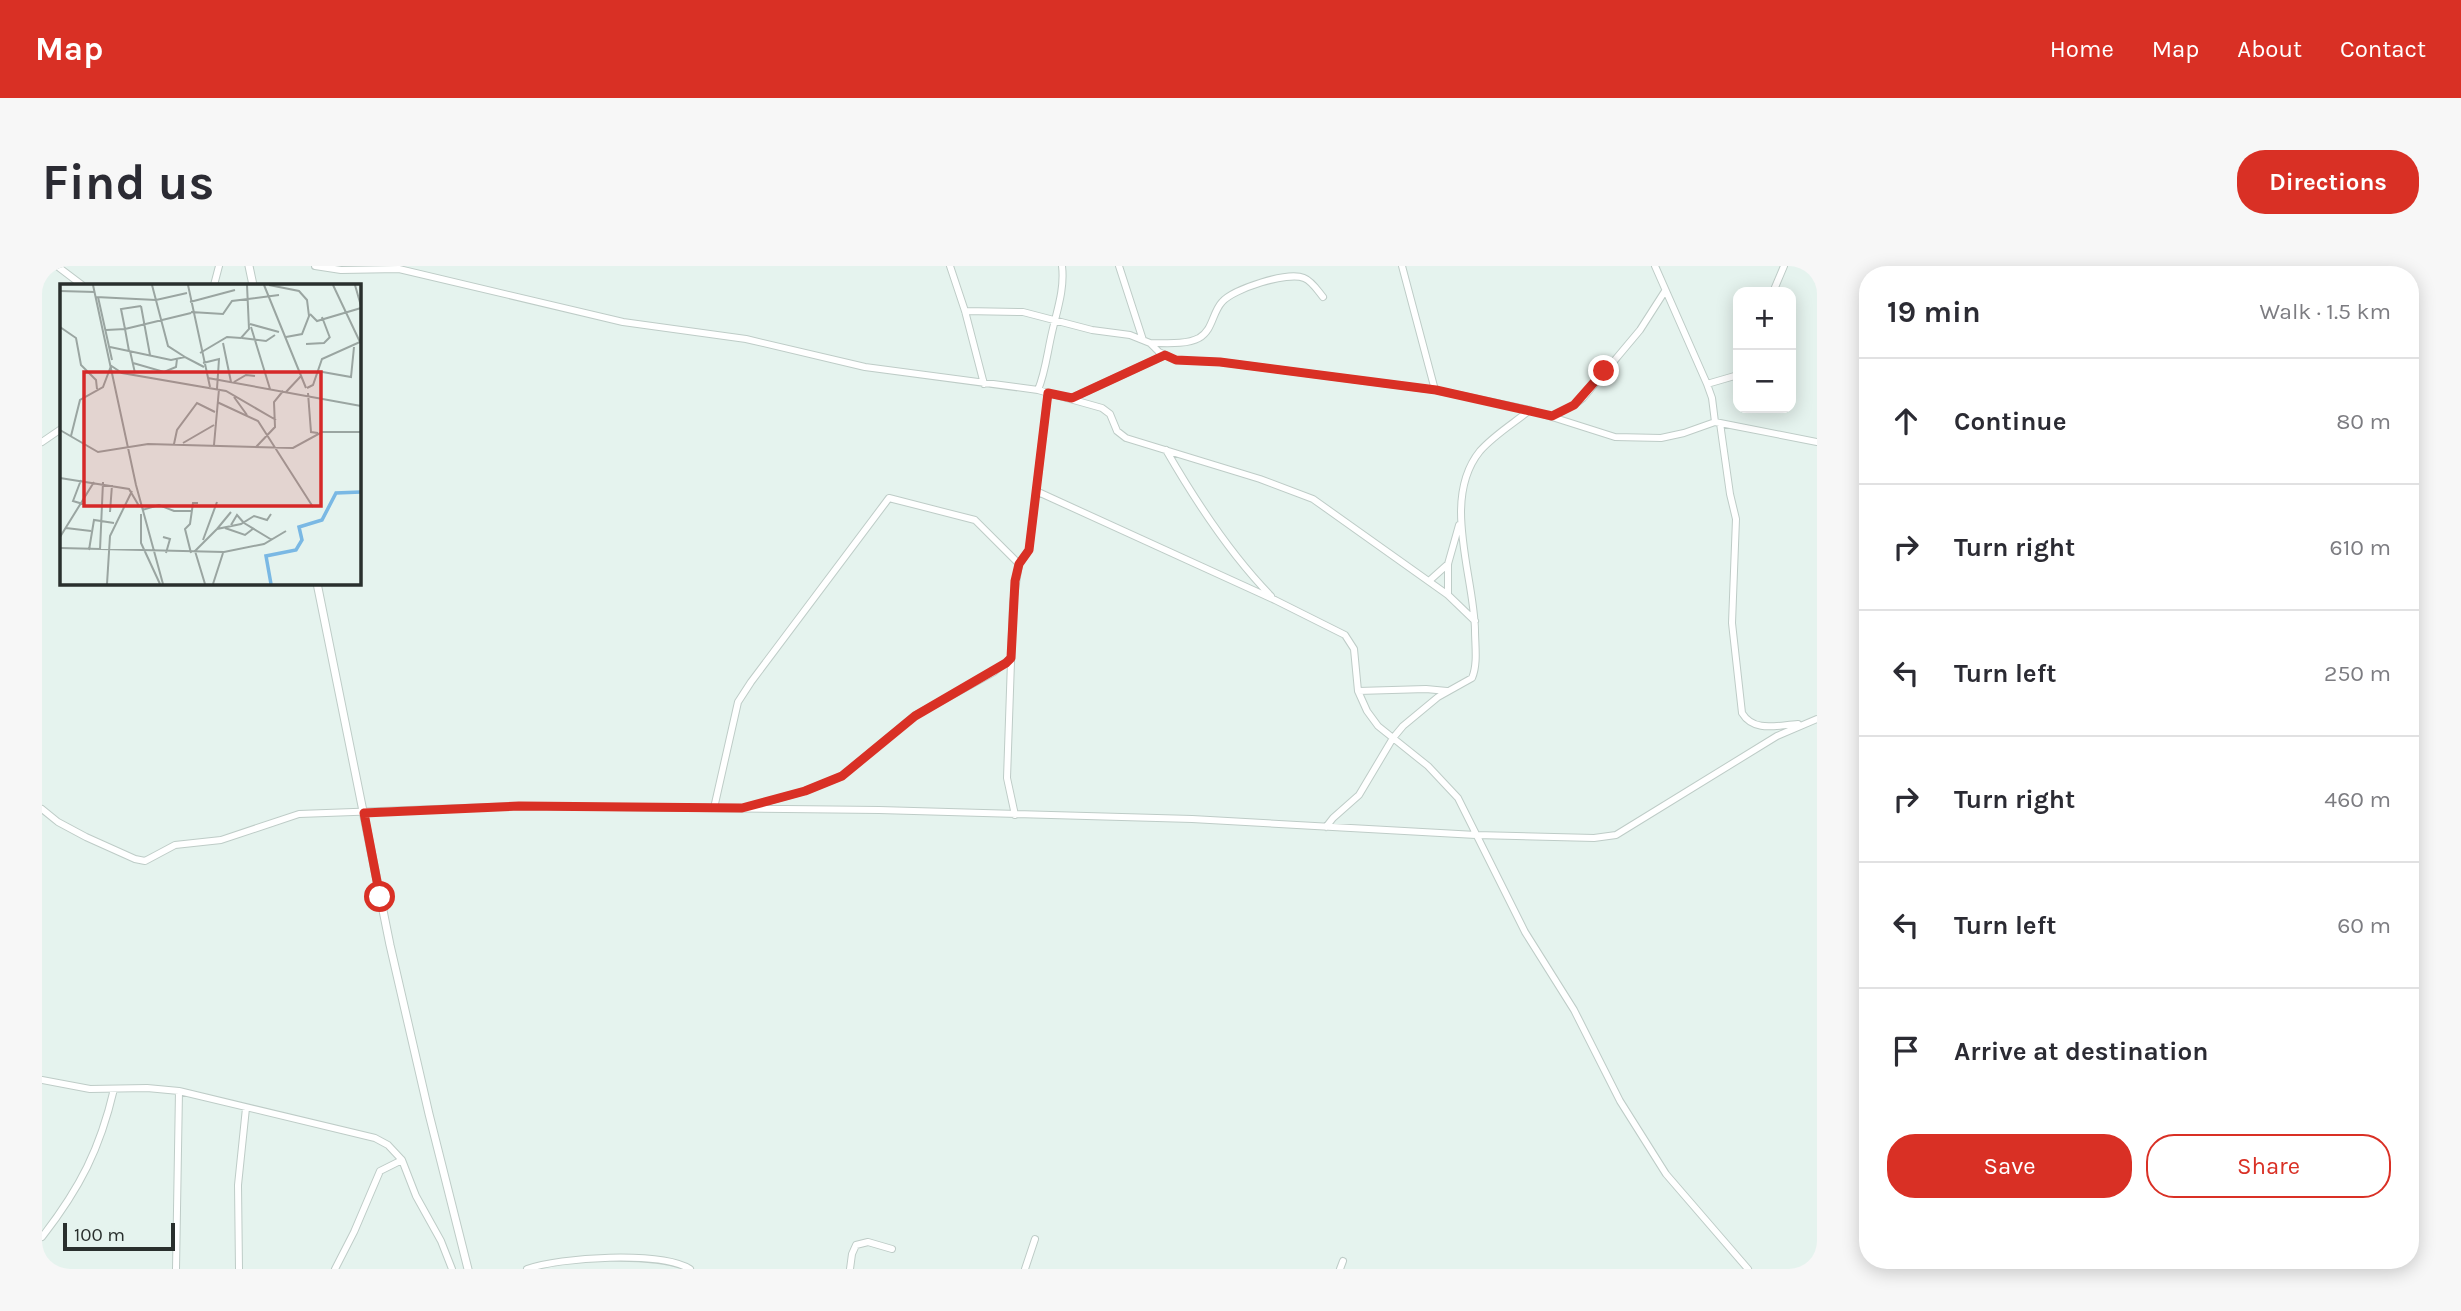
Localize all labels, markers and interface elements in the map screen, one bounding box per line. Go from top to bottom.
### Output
text: Map [35,30,103,68]
text: Home [2050,35,2114,63]
text: Map [2152,35,2199,63]
text: About [2237,35,2302,63]
text: Contact [2340,35,2426,63]
button: Directions [2237,150,2419,214]
text: Find us [42,154,214,211]
inset map [60,284,360,584]
map controls [1733,287,1796,413]
button: + [1733,287,1796,350]
text: 19 min [1887,294,1981,330]
text: Walk · 1.5 km [2259,298,2391,325]
button: − [1733,350,1796,413]
route end [1588,355,1619,386]
icon: ahead [1887,402,1925,440]
text: Continue [1954,406,2066,437]
text: 80 m [2336,408,2391,435]
icon: right [1887,528,1925,566]
text: Turn right [1954,532,2075,563]
text: 610 m [2330,534,2391,561]
icon: left [1887,654,1925,692]
text: Turn left [1954,658,2056,689]
text: 250 m [2324,660,2391,687]
icon: right [1887,780,1925,818]
text: Turn right [1954,784,2075,815]
text: 460 m [2324,786,2391,813]
route start [364,881,395,912]
icon: left [1887,906,1925,944]
text: Turn left [1954,910,2056,941]
text: 60 m [2337,912,2391,939]
icon: arrive [1887,1032,1925,1070]
text: Arrive at destination [1954,1036,2208,1067]
button: Save [1887,1134,2132,1198]
button: Share [2146,1134,2391,1198]
scale bar [63,1220,175,1252]
text: 100 m [74,1224,125,1246]

